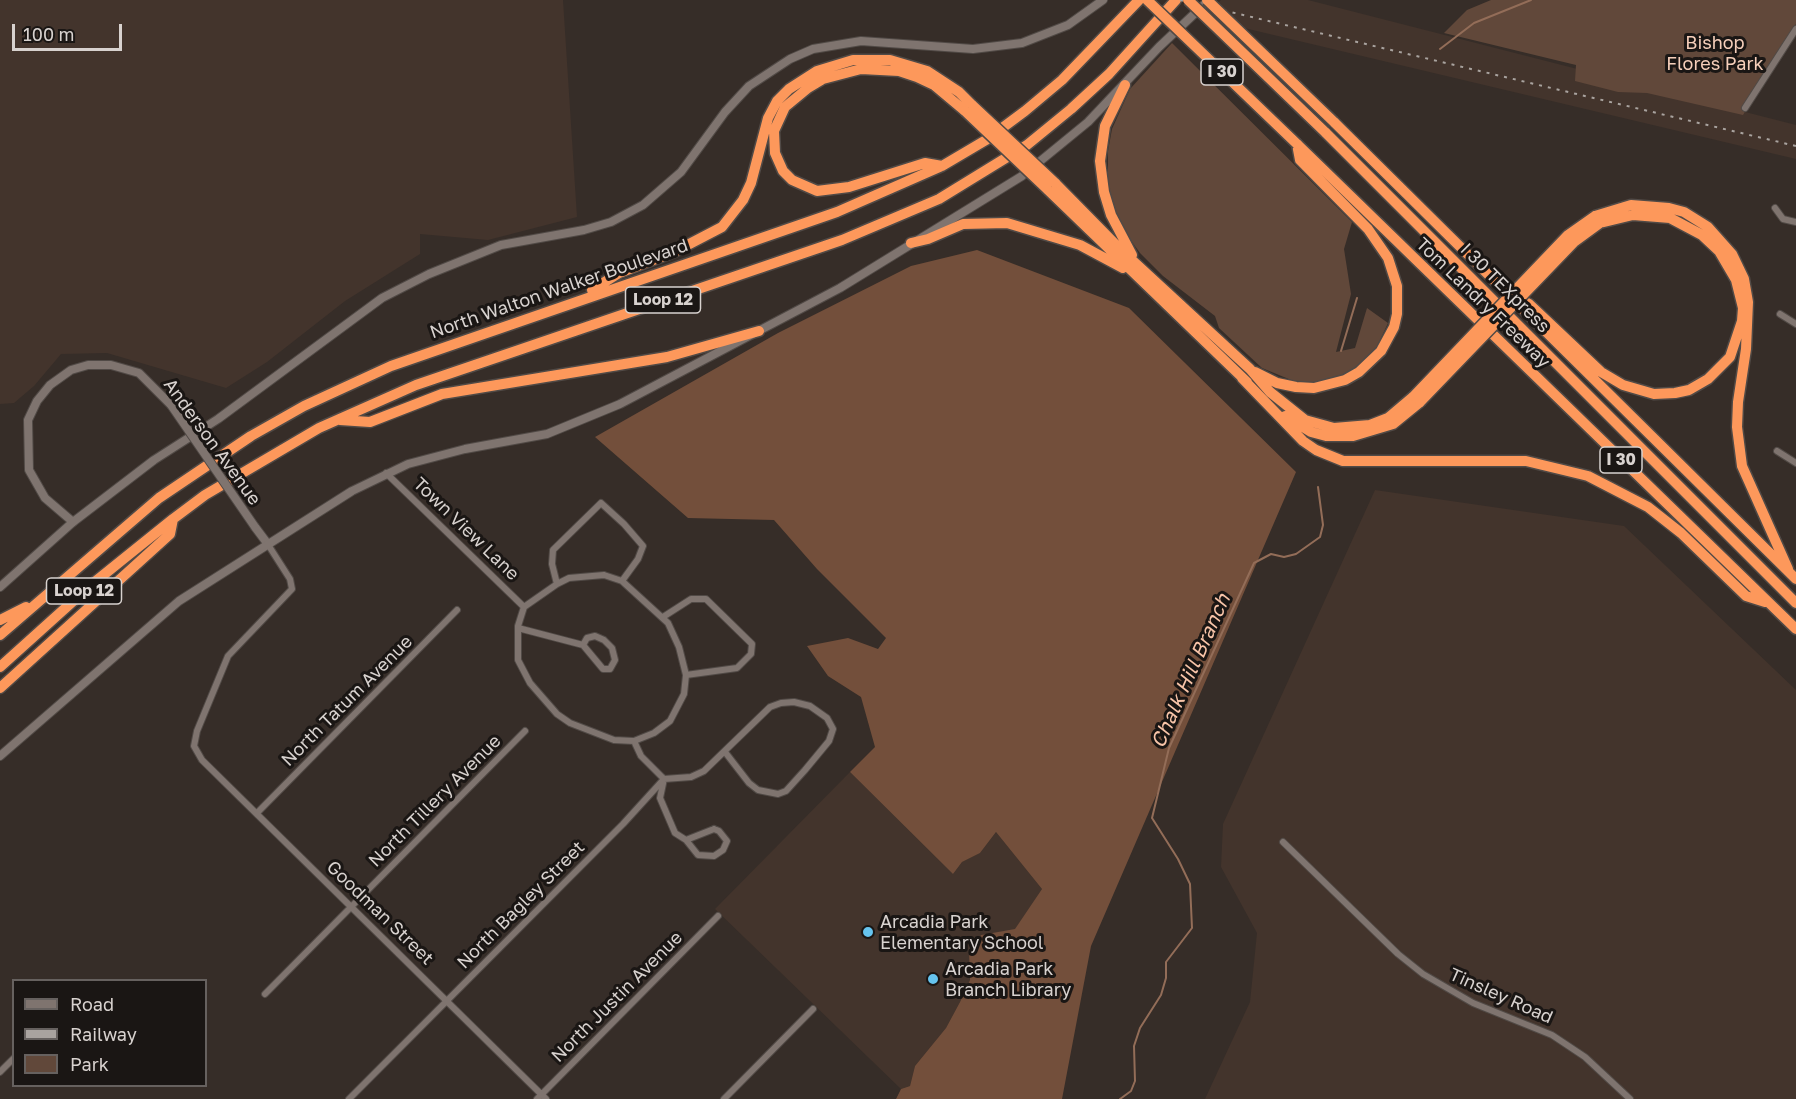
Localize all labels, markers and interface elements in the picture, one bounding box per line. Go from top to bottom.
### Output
scale bar [15,12,124,50]
text: 100 m [23,23,74,45]
park label: Bishop Flores Park [1666,32,1764,74]
road number: I 30 [1201,59,1243,85]
street label: Tom Landry Freeway [1411,233,1555,373]
street label: North Walton Walker Boulevard [427,235,691,343]
street label: I 30 TEXpress [1456,239,1554,337]
road number: Loop 12 [626,287,700,313]
street label: Anderson Avenue [159,375,265,509]
road number: I 30 [1600,447,1642,473]
street label: Town View Lane [409,473,523,585]
road number: Loop 12 [46,578,122,604]
water label: Chalk Hill Branch [1146,590,1236,752]
street label: North Tatum Avenue [277,631,417,771]
street label: North Tillery Avenue [364,730,506,872]
street label: North Bagley Street [453,837,589,973]
street label: Goodman Street [322,856,438,970]
place label: Arcadia Park Elementary School [880,911,1044,954]
marker: Arcadia Park Elementary School [861,925,875,939]
street label: North Justin Avenue [547,927,687,1067]
place label: Arcadia Park Branch Library [945,958,1071,1000]
street label: Tinsley Road [1446,964,1556,1028]
marker: Arcadia Park Branch Library [926,972,940,986]
legend [12,979,207,1087]
text: Road [70,993,114,1015]
text: Railway [70,1023,137,1045]
text: Park [70,1053,109,1075]

